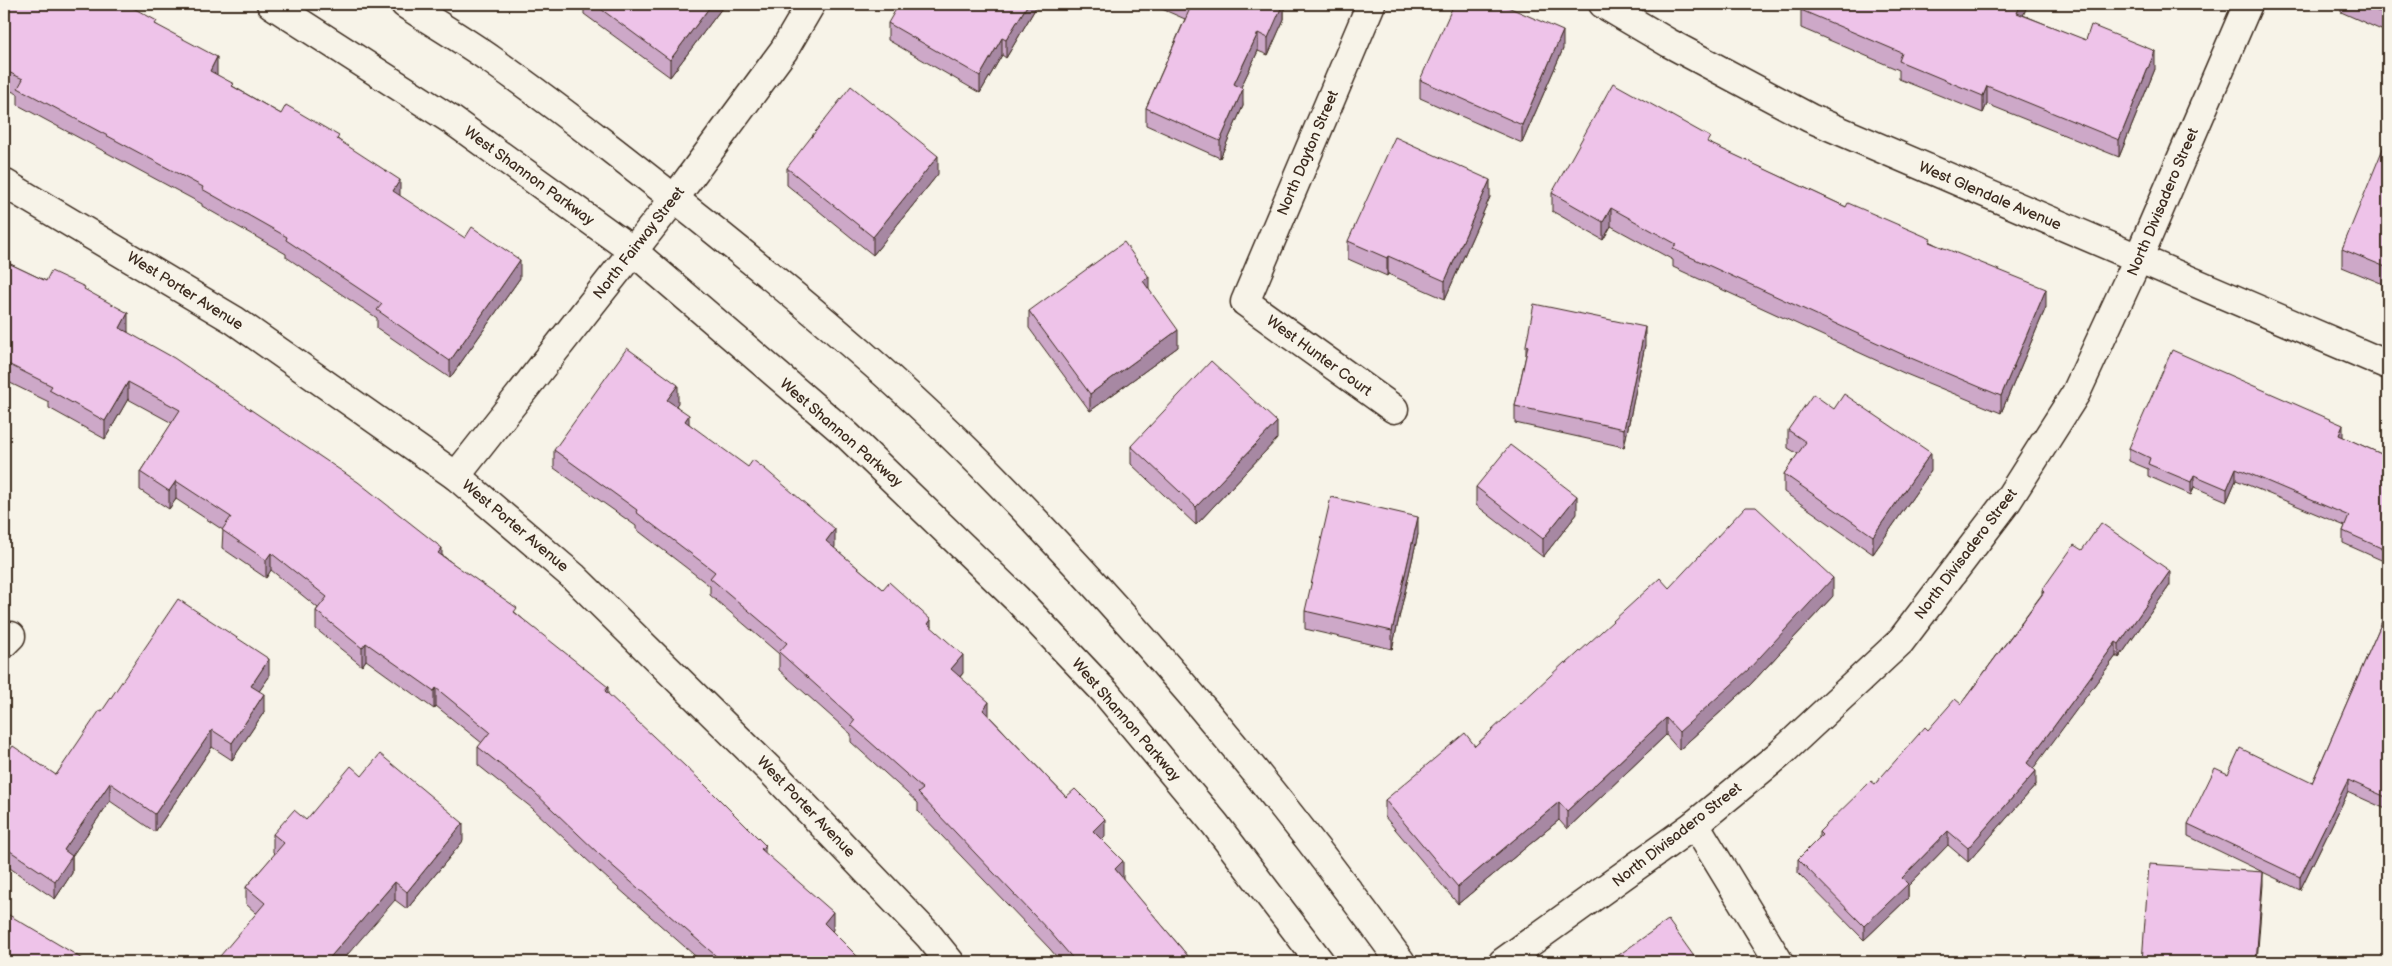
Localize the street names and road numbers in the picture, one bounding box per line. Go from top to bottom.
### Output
street label: North Dayton Street [1273,87,1343,219]
street label: West Shannon Parkway [460,122,598,230]
street label: North Divisadero Street [2123,125,2203,279]
street label: West Glendale Avenue [1916,157,2064,235]
street label: North Fairway Street [589,183,689,303]
street label: West Porter Avenue [123,248,247,335]
street label: West Hunter Court [1263,311,1376,401]
street label: West Shannon Parkway [776,374,907,492]
street label: West Porter Avenue [458,476,572,576]
street label: North Divisadero Street [1911,485,2022,623]
street label: West Shannon Parkway [1067,655,1185,786]
street label: West Porter Avenue [753,752,859,862]
street label: North Divisadero Street [1609,778,1746,891]

